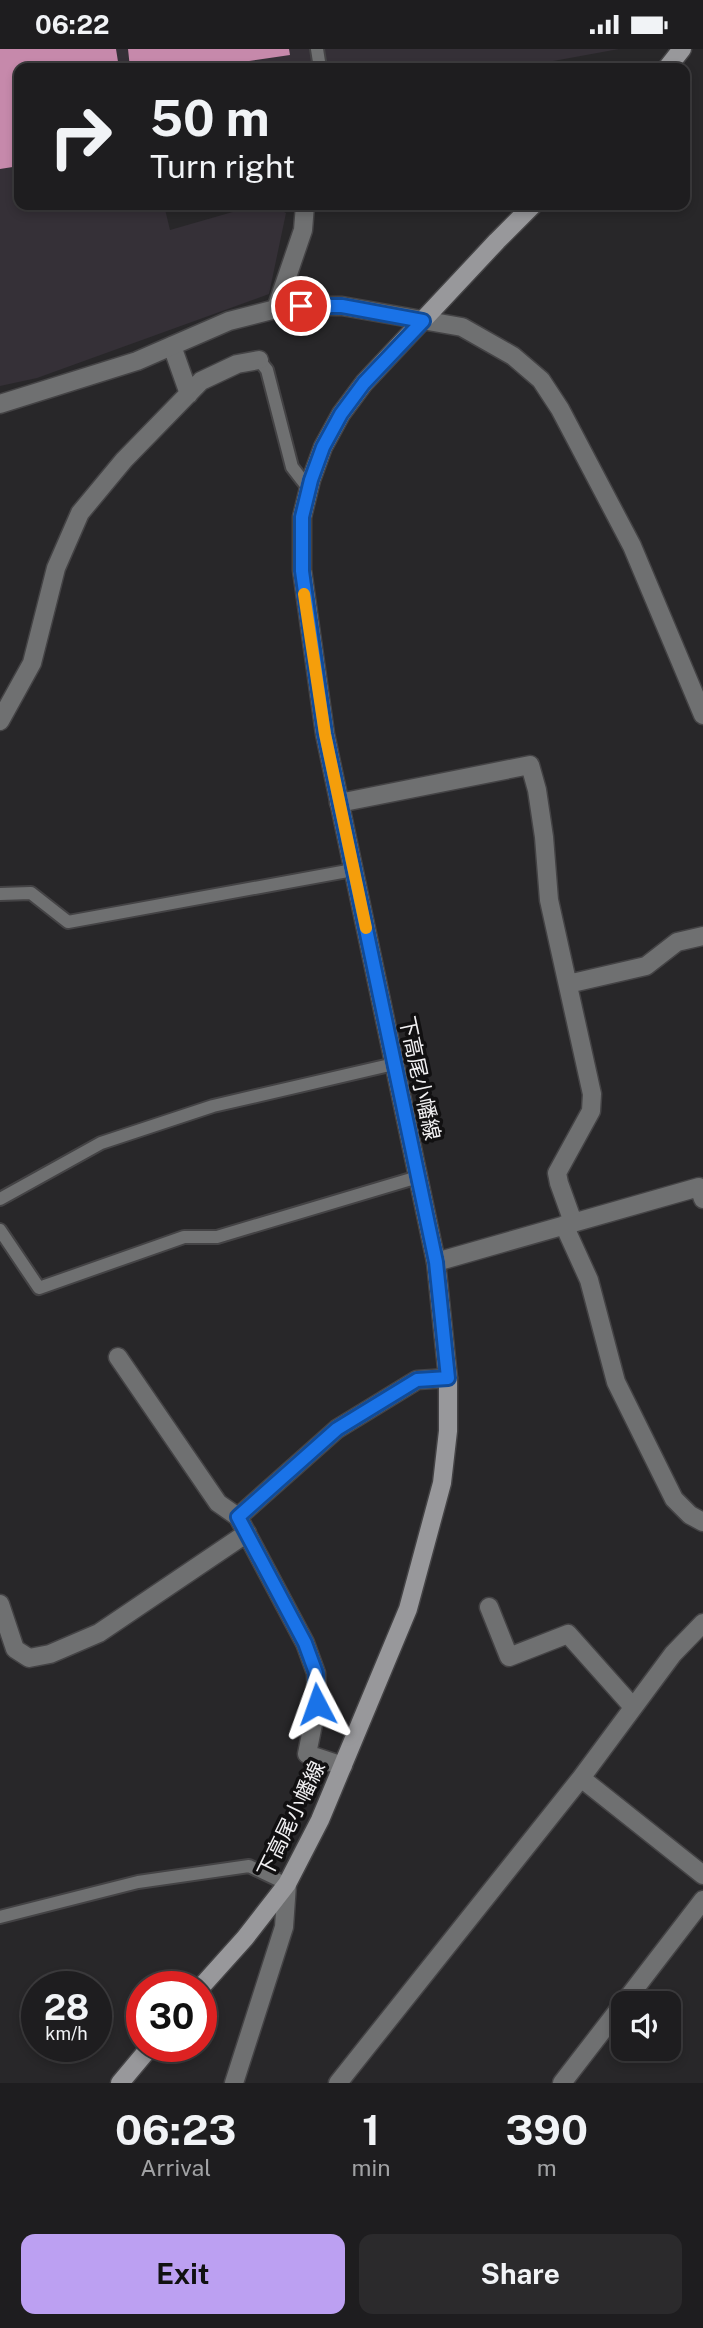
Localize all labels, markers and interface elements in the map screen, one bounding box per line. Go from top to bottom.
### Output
text: 06:22 [35,9,109,40]
text: 50 m [150,89,270,147]
icon: right [35,91,126,182]
text: Turn right [150,148,295,185]
pin [271,276,331,336]
icon: arrive [282,287,320,325]
street label: 下高尾小幡線 [395,1014,445,1142]
position arrow [280,1667,354,1741]
street label: 下高尾小幡線 [252,1757,330,1881]
speed limit sign: 30 [126,1971,217,2062]
text: 28 [44,1987,89,2028]
map controls [611,1991,681,2061]
button: sound [611,1991,681,2061]
text: km/h [45,2023,88,2044]
text: 06:23 [115,2105,236,2154]
text: 1 [362,2105,380,2154]
text: 390 [506,2105,588,2154]
text: Arrival [140,2154,211,2181]
text: min [352,2154,391,2181]
text: m [537,2154,557,2181]
button: Exit [21,2234,345,2314]
button: Share [359,2234,682,2314]

